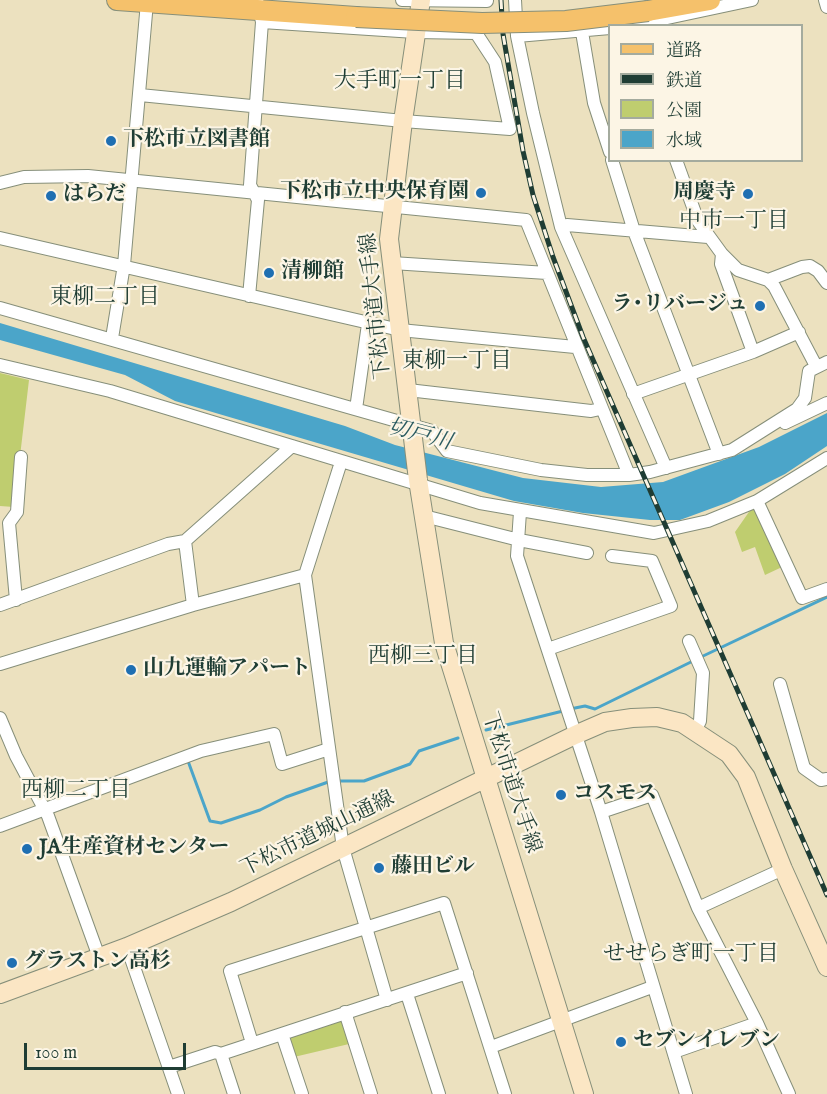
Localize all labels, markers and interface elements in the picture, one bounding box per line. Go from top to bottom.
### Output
legend [608,24,803,162]
text: 道路 [666,40,702,63]
district label: 大手町一丁目 [334,69,466,95]
text: 鉄道 [666,70,702,93]
text: 公園 [666,100,702,123]
place label: 下松市立図書館 [123,128,270,154]
text: 水域 [666,130,702,153]
marker: 下松市立図書館 [104,134,118,148]
place label: 下松市立中央保育園 [280,180,469,206]
place label: 周慶寺 [673,181,736,207]
place label: はらだ [63,183,126,209]
marker: 下松市立中央保育園 [474,186,488,200]
marker: 周慶寺 [741,187,755,201]
marker: はらだ [44,189,58,203]
district label: 中市一丁目 [679,209,789,235]
street label: 下松市道大手線 [357,232,397,380]
place label: 清柳館 [281,260,344,286]
marker: 清柳館 [262,266,276,280]
district label: 東柳二丁目 [50,285,160,311]
place label: ラ･リバージュ [612,293,748,319]
marker: ラ･リバージュ [753,299,767,313]
district label: 東柳一丁目 [402,349,512,375]
water label: 切戸川 [384,415,454,457]
district label: 西柳三丁目 [368,644,478,670]
place label: 山九運輸アパート [143,657,311,683]
marker: 山九運輸アパート [124,663,138,677]
street label: 下松市道大手線 [475,709,545,857]
district label: 西柳二丁目 [21,778,131,804]
place label: コスモス [573,782,657,808]
street label: 下松市道城山通線 [237,787,399,883]
marker: コスモス [554,788,568,802]
place label: JA生産資材センター [39,836,229,862]
marker: JA生産資材センター [20,842,34,856]
place label: 藤田ビル [391,855,475,881]
marker: 藤田ビル [372,861,386,875]
district label: せせらぎ町一丁目 [603,942,779,968]
place label: グラストン高杉 [24,950,171,976]
marker: グラストン高杉 [5,956,19,970]
place label: セブンイレブン [633,1029,780,1055]
scale bar [27,1031,189,1069]
marker: セブンイレブン [614,1035,628,1049]
text: 100 m [35,1042,77,1065]

